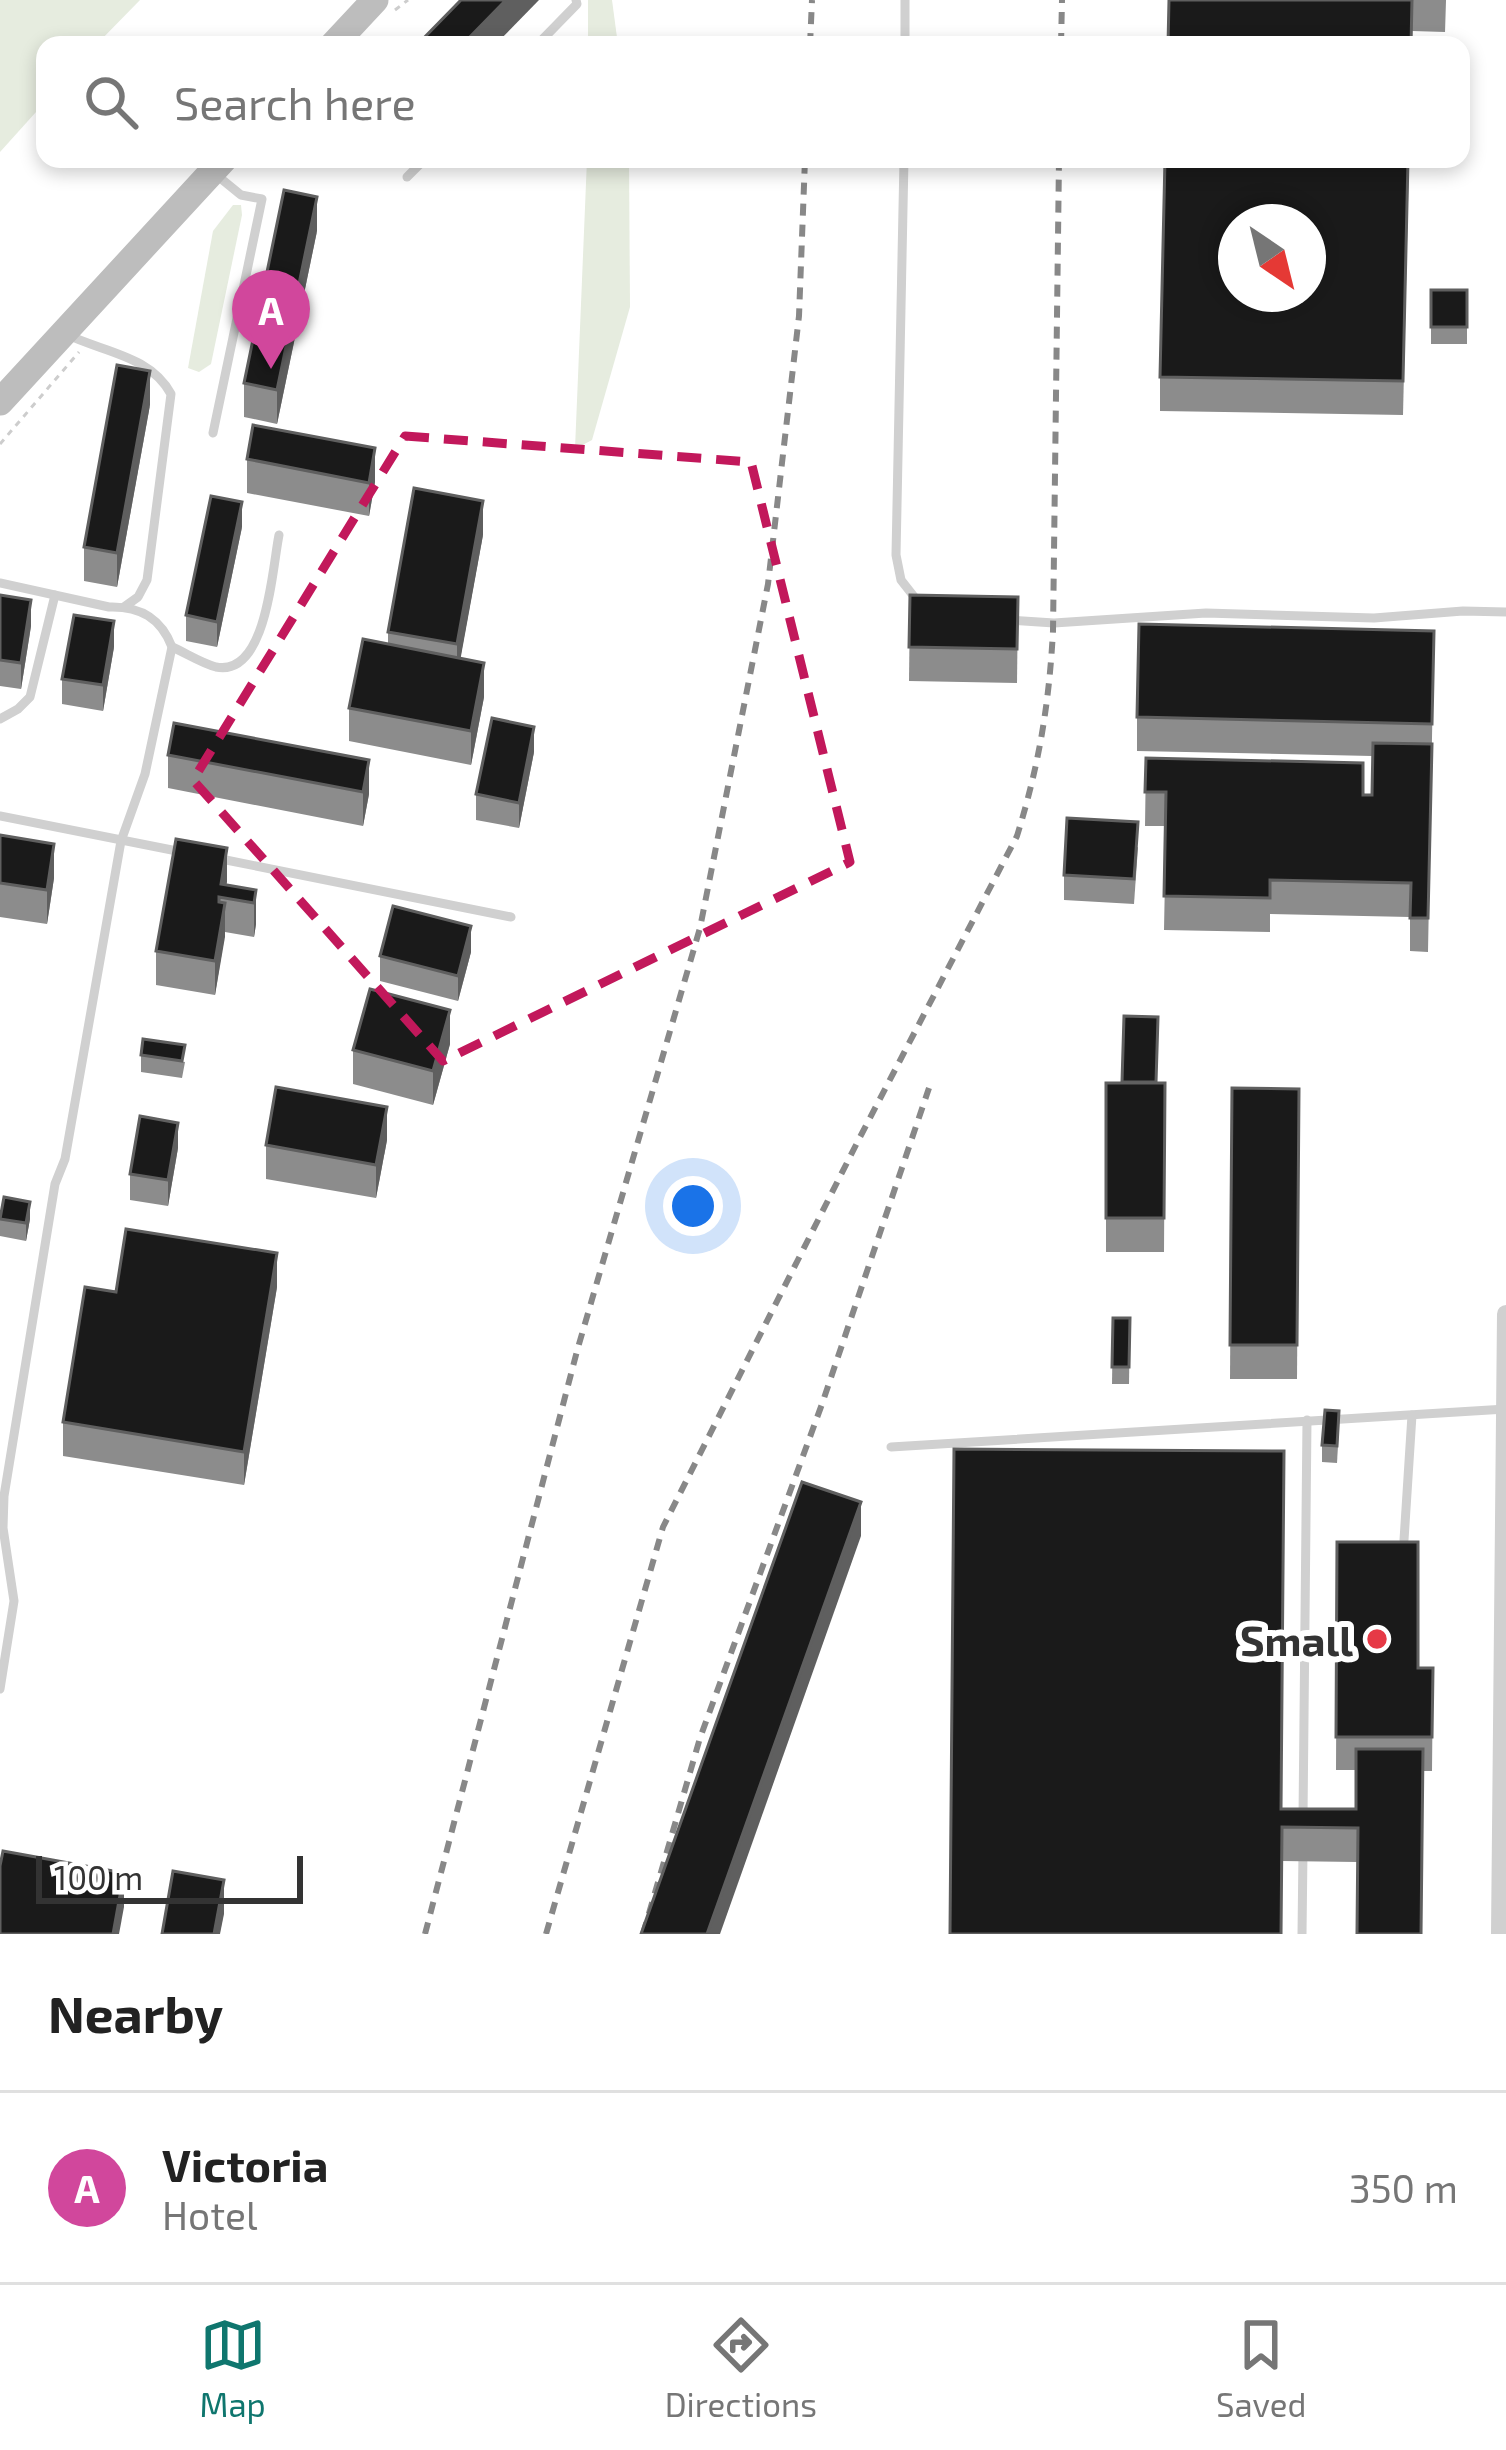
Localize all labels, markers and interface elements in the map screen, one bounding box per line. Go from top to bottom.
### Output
search box [36,36,1470,168]
icon: search [78,69,144,135]
text: Search here [174,75,416,129]
north arrow [1218,204,1326,312]
pin: A [232,270,310,369]
your location [663,1176,723,1236]
place label: Small [1240,1614,1353,1664]
marker: Small [1364,1626,1390,1652]
scale bar [36,1850,303,1903]
text: 100 m [54,1857,143,1897]
text: Nearby [48,1982,223,2043]
text: Victoria [162,2137,328,2191]
text: A [74,2164,100,2211]
text: 350 m [1349,2164,1458,2211]
text: Hotel [162,2191,258,2238]
tab: Map [200,2312,266,2424]
tab: Directions [665,2312,817,2424]
tab: Saved [1216,2312,1306,2424]

